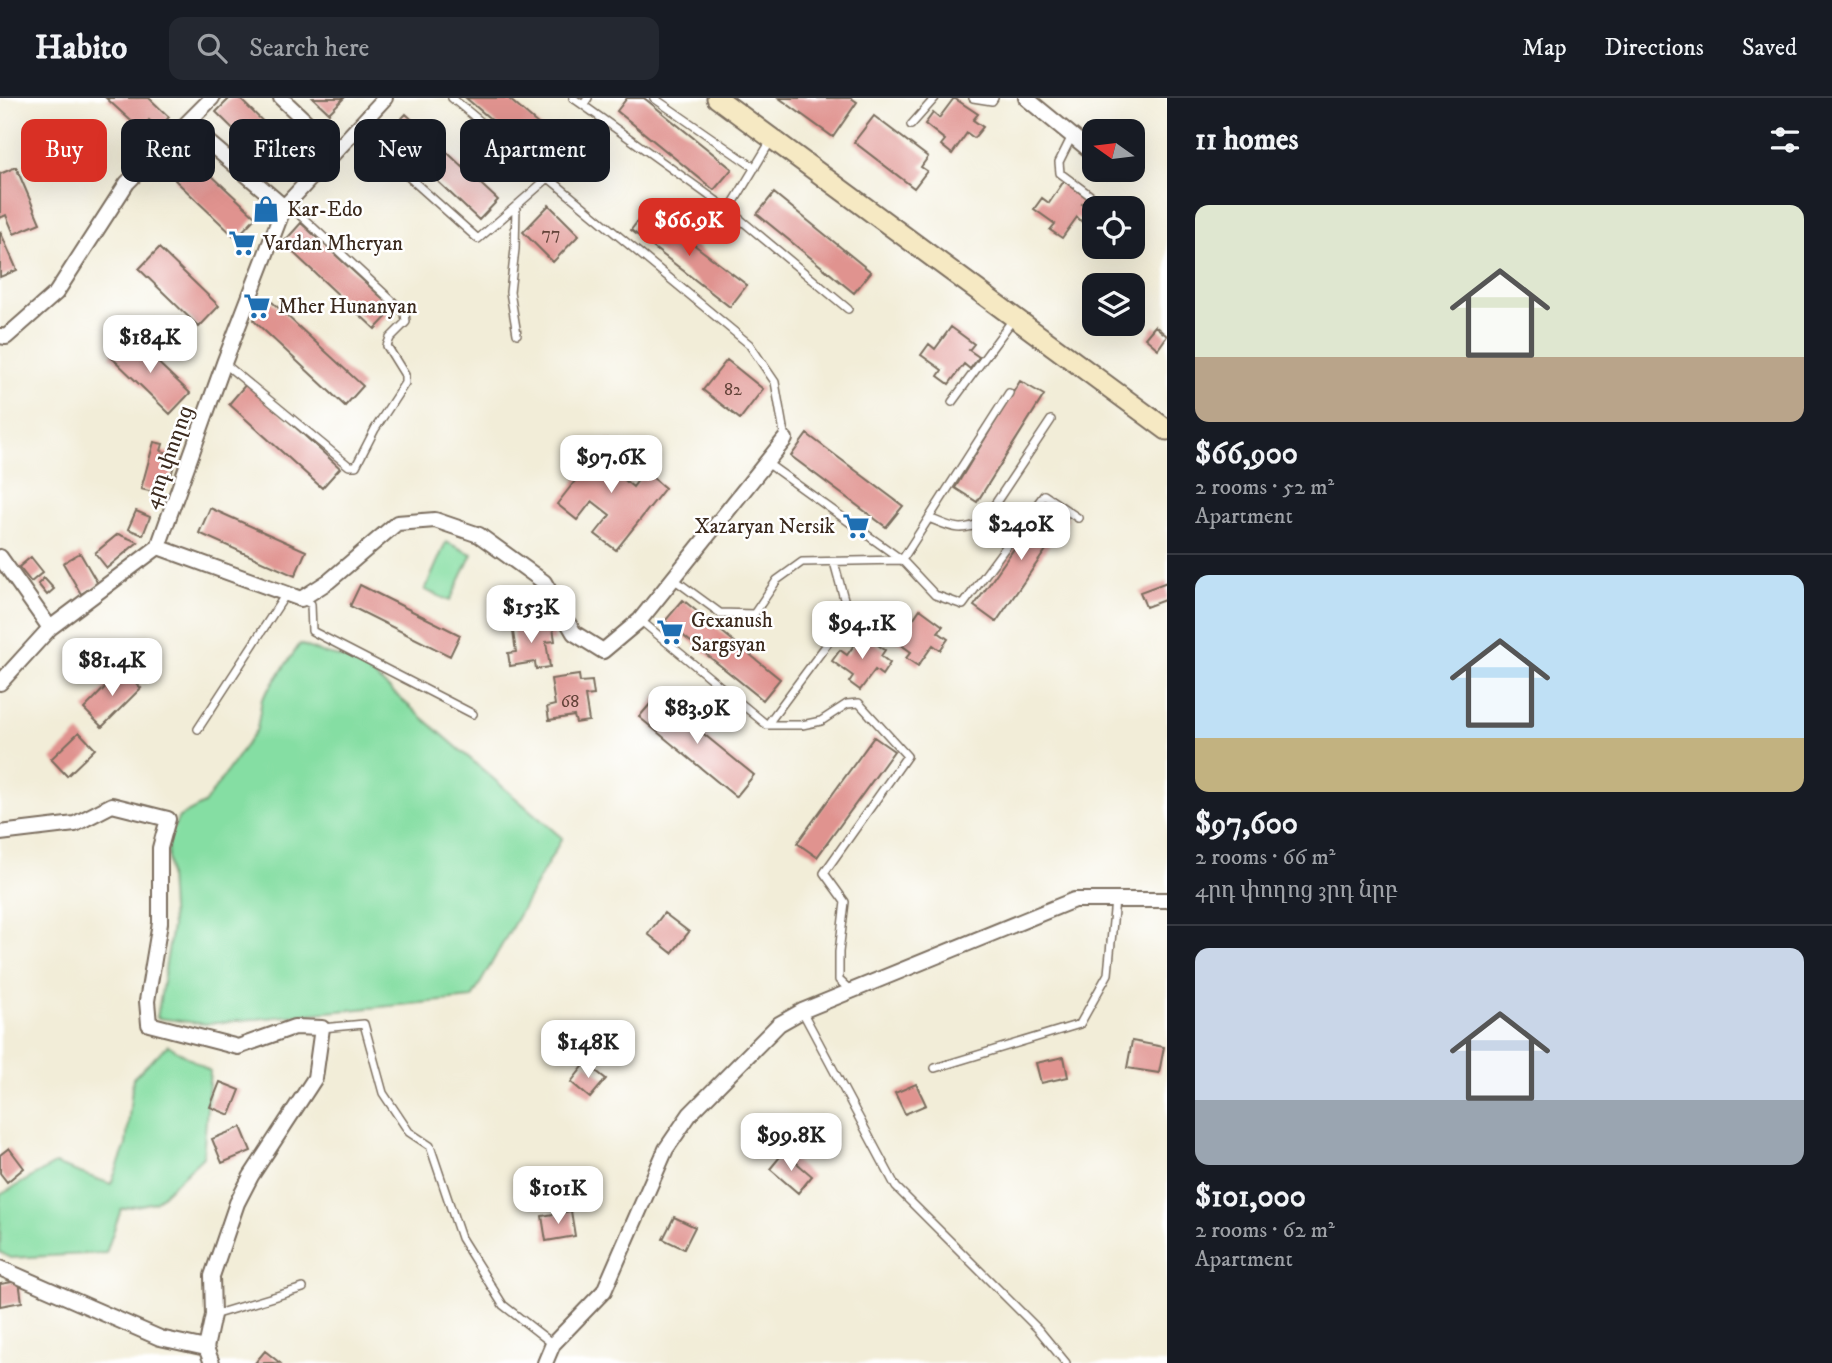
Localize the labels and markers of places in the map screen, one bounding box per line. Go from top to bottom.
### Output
shop icon: Kar-Edo [251,194,281,224]
place label: Kar-Edo [287,197,363,223]
pin: $66.9K [632,198,746,258]
supermarket icon: Vardan Mheryan [227,228,257,258]
place label: Vardan Mheryan [262,231,403,257]
supermarket icon: Mher Hunanyan [242,291,272,321]
place label: Mher Hunanyan [278,294,417,320]
pin: $184K [101,316,199,375]
pin: $97.6K [554,436,668,495]
pin: $240K [972,503,1070,562]
supermarket icon: Xazaryan Nersik [841,511,871,541]
place label: Xazaryan Nersik [694,514,836,540]
pin: $153K [482,586,580,645]
pin: $94.1K [805,602,919,661]
place label: Gexanush Sargsyan [691,608,773,658]
supermarket icon: Gexanush Sargsyan [655,617,685,647]
pin: $81.4K [55,638,169,698]
pin: $83.9K [640,686,754,746]
pin: $148K [539,1020,637,1080]
pin: $99.8K [734,1114,848,1173]
pin: $101K [509,1166,607,1226]

